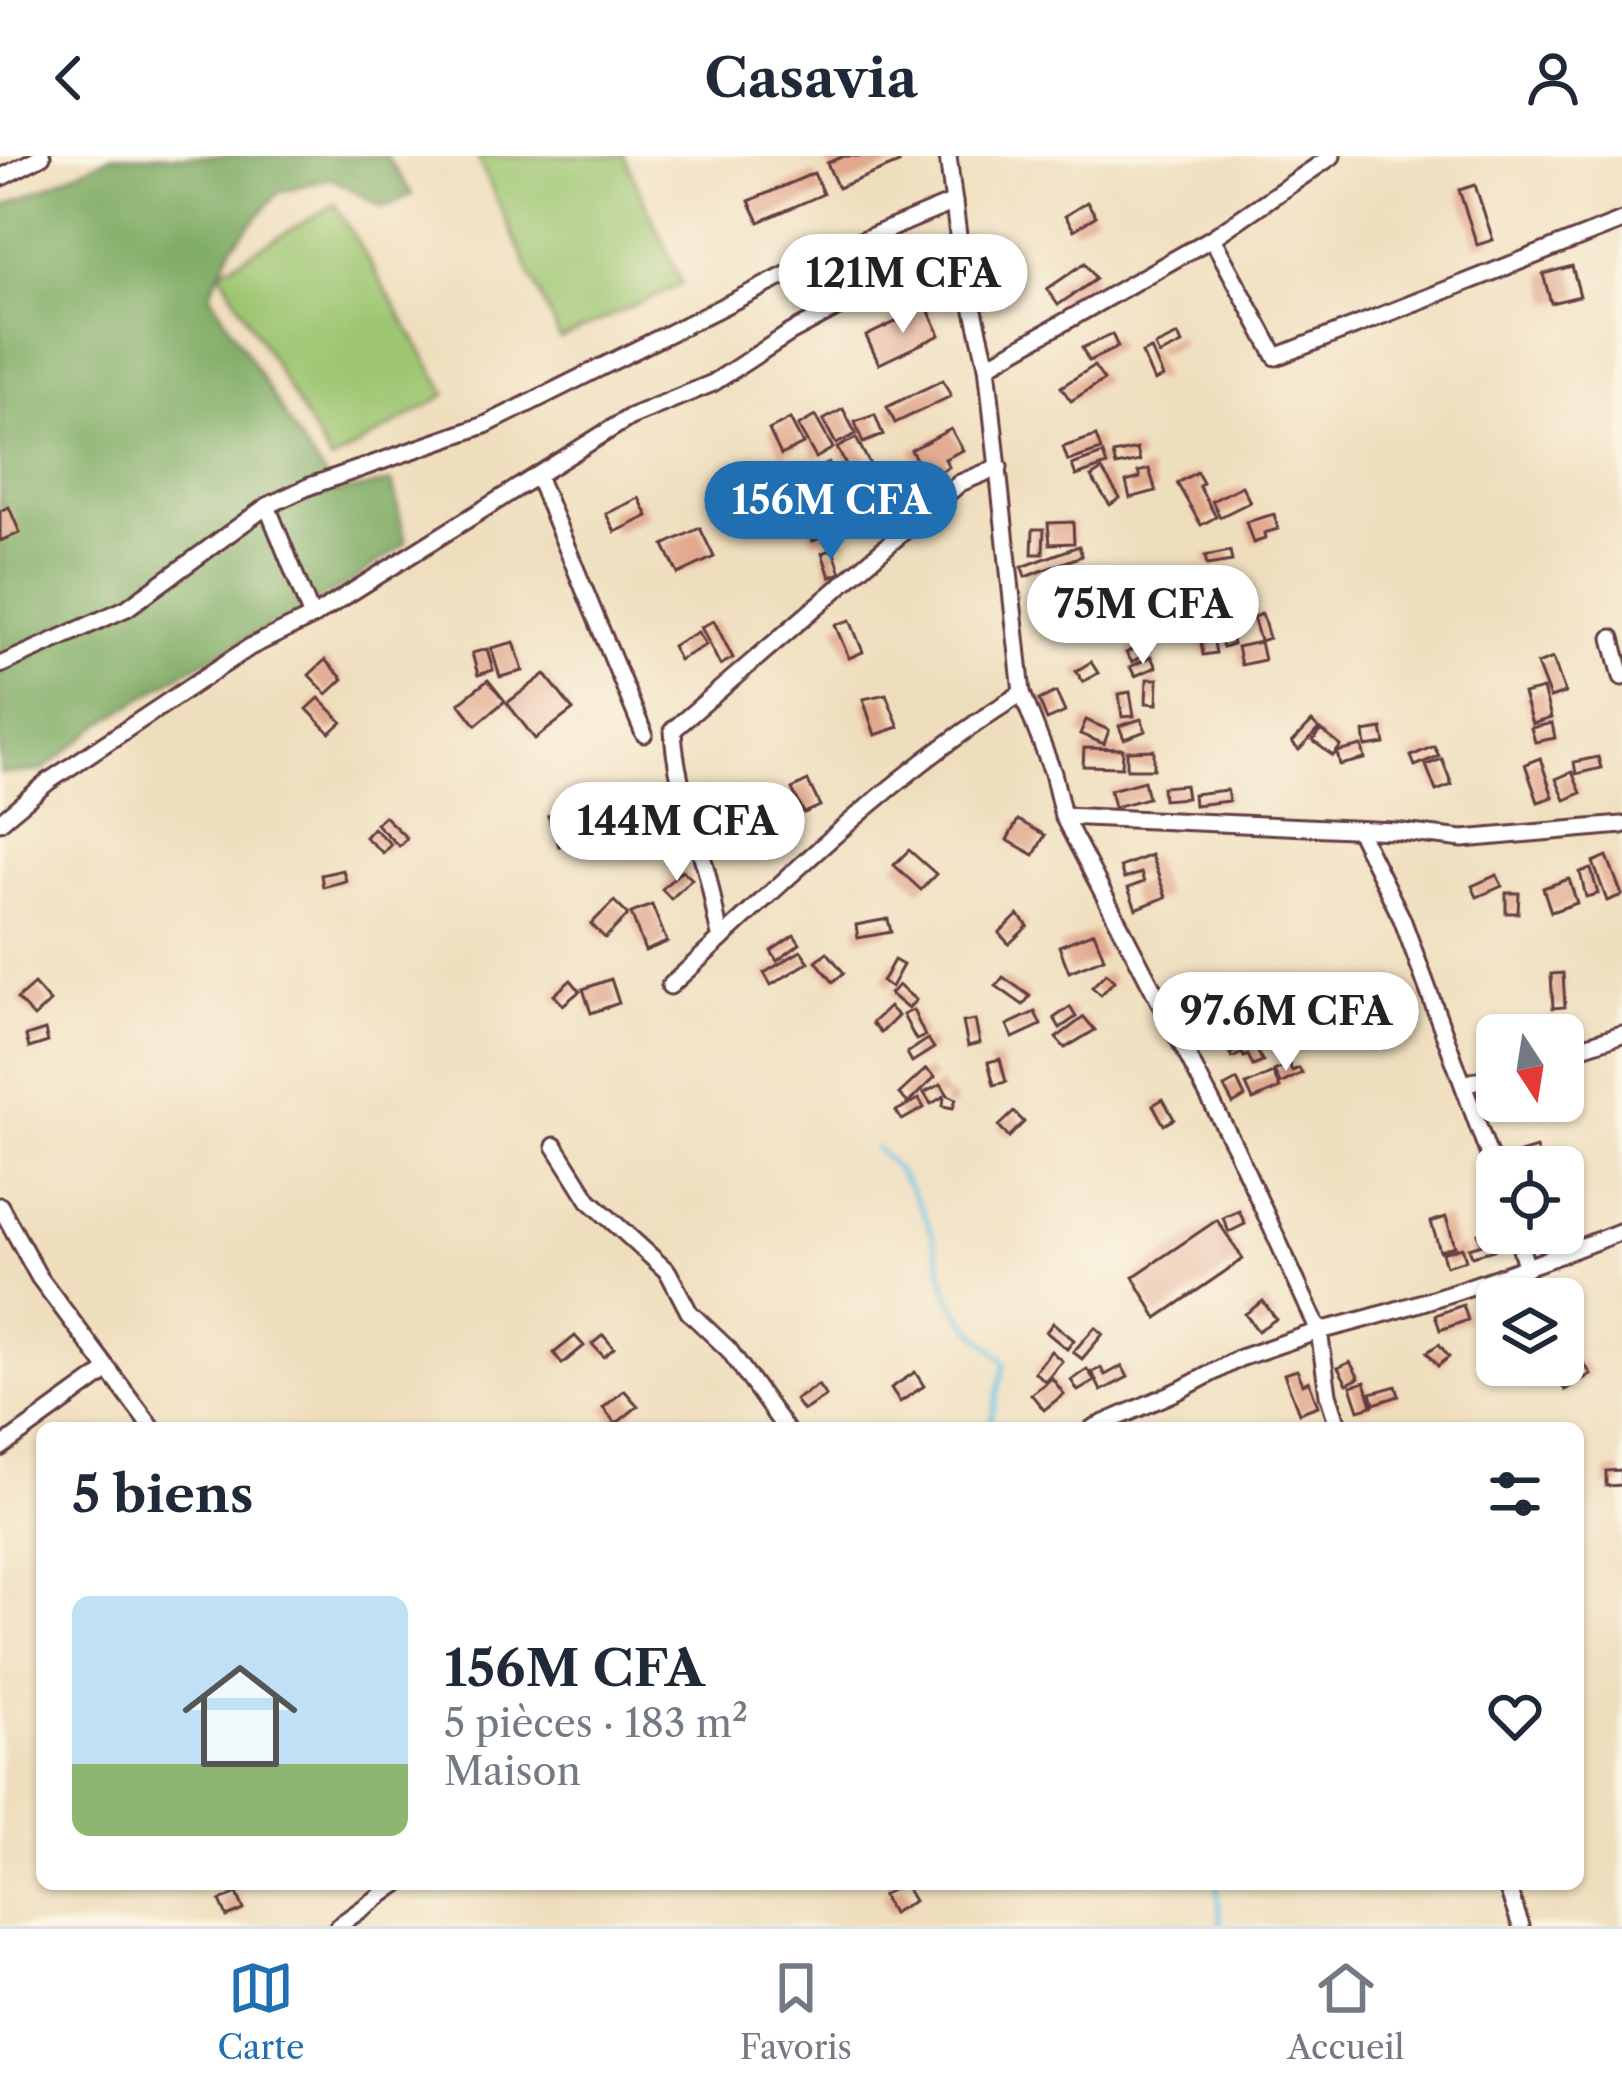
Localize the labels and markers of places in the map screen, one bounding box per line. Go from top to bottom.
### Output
pin: 121M CFA [779,234,1027,336]
pin: 156M CFA [707,461,955,563]
pin: 75M CFA [1032,565,1254,667]
pin: 144M CFA [553,782,801,884]
pin: 97.6M CFA [1149,972,1423,1074]

